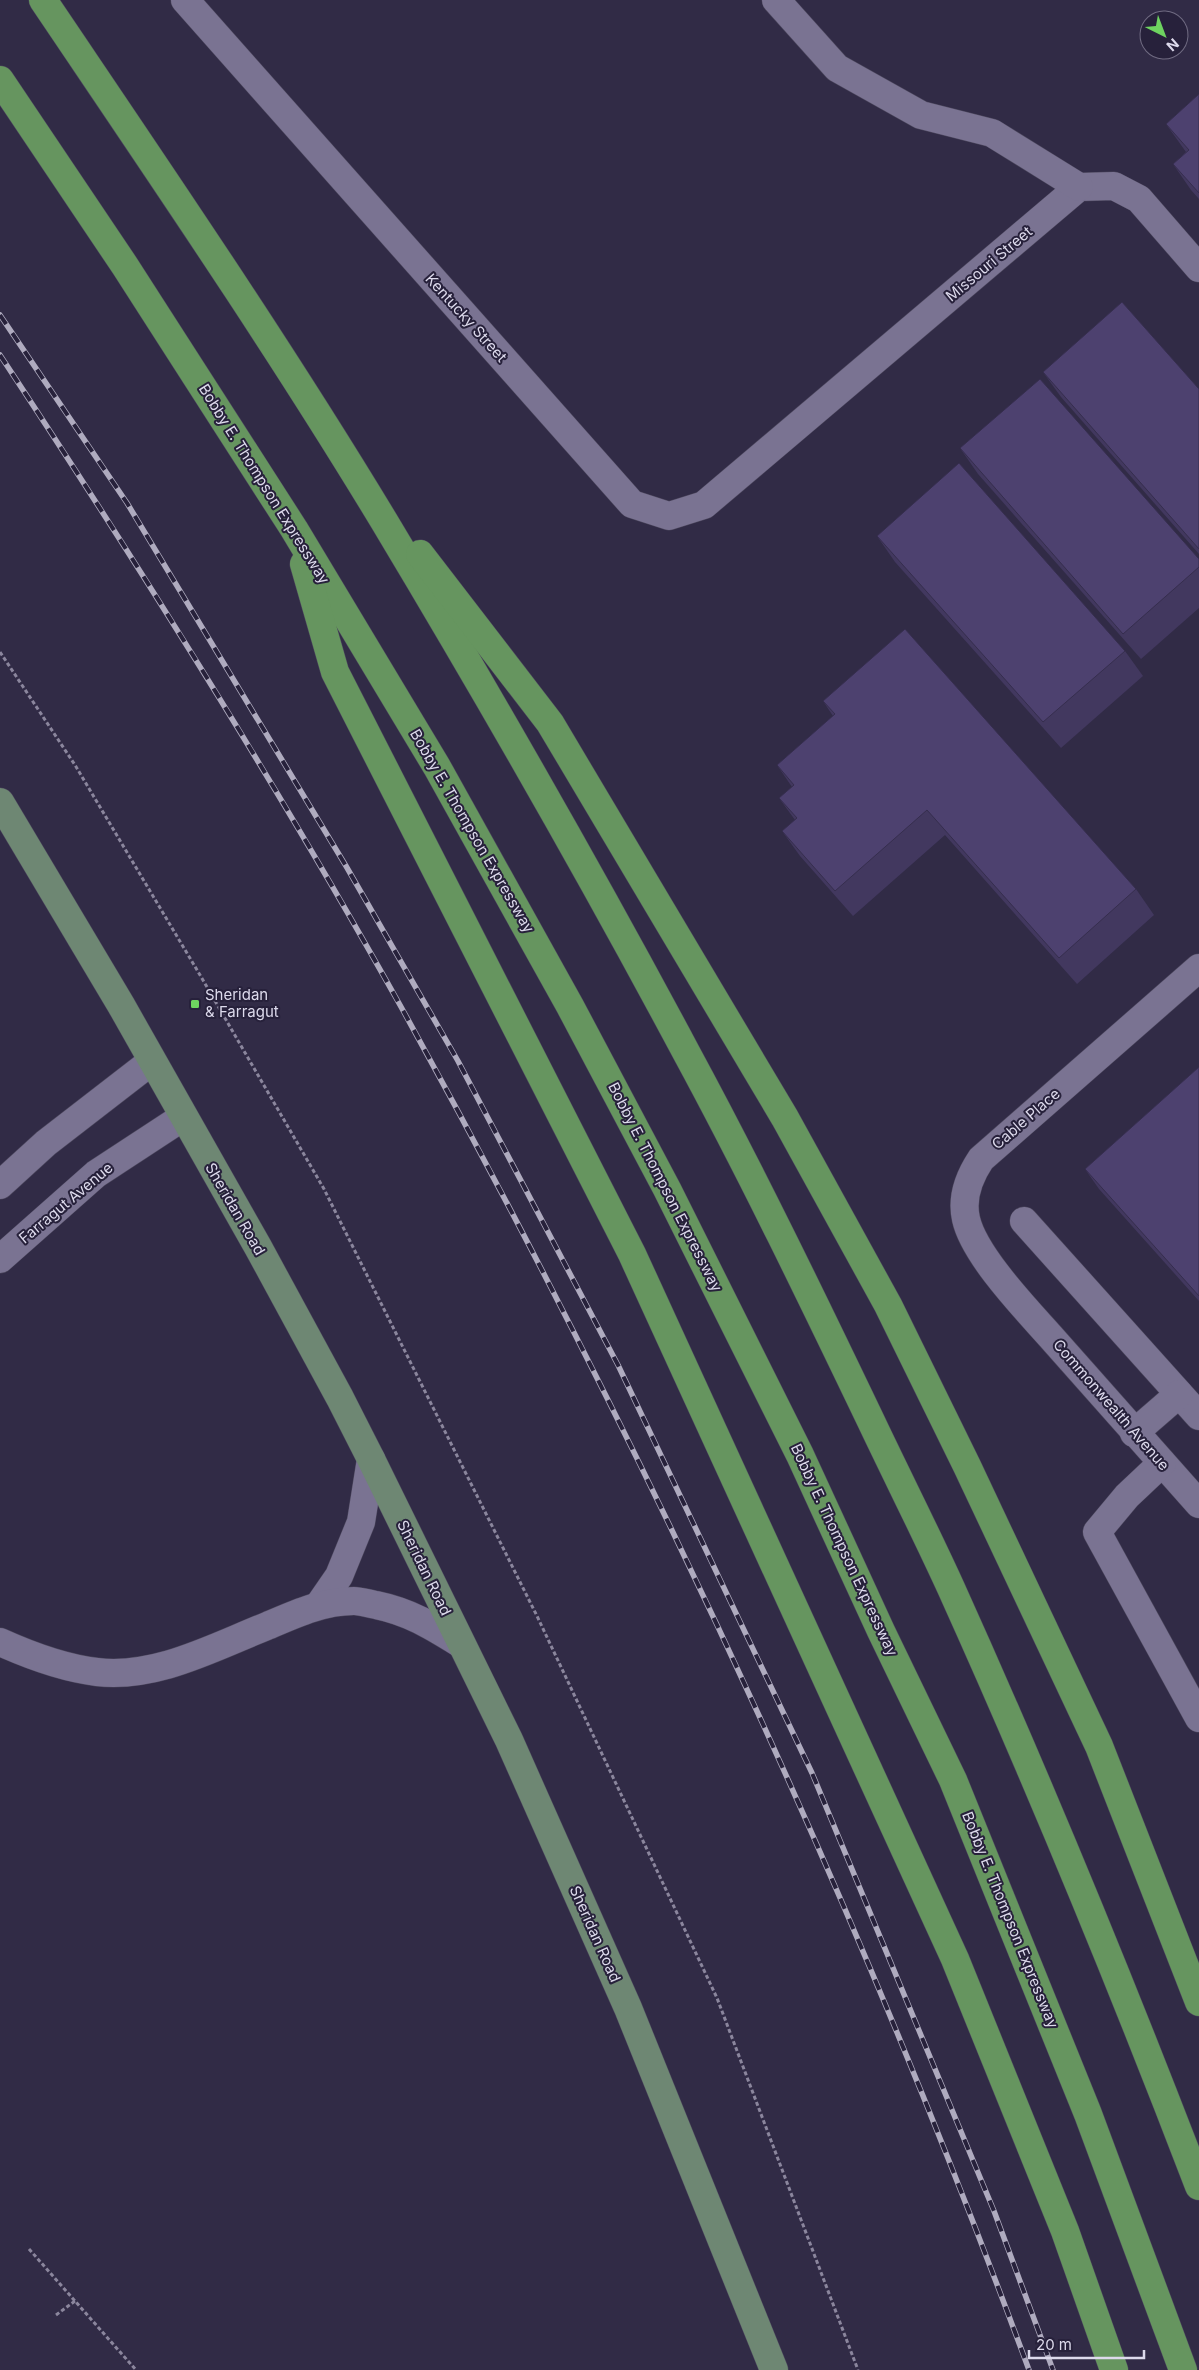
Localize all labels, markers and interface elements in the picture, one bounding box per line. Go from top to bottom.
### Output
north arrow [1139,10,1189,60]
text: N [1163,35,1183,55]
street label: Missouri Street [942,222,1036,305]
street label: Kentucky Street [422,269,511,366]
street label: Bobby E. Thompson Expressway [195,380,334,588]
street label: Bobby E. Thompson Expressway [406,725,539,937]
place label: Sheridan & Farragut [205,985,279,1021]
marker: Sheridan & Farragut [189,998,201,1010]
street label: Bobby E. Thompson Expressway [604,1079,727,1295]
street label: Cable Place [988,1084,1064,1153]
street label: Farragut Avenue [15,1158,117,1247]
street label: Sheridan Road [201,1159,270,1258]
street label: Commonwealth Avenue [1049,1335,1174,1474]
street label: Bobby E. Thompson Expressway [787,1441,902,1660]
street label: Sheridan Road [393,1517,456,1619]
street label: Bobby E. Thompson Expressway [958,1809,1063,2032]
street label: Sheridan Road [566,1883,625,1985]
scale bar [1029,2328,1144,2360]
text: 20 m [1036,2335,1072,2354]

